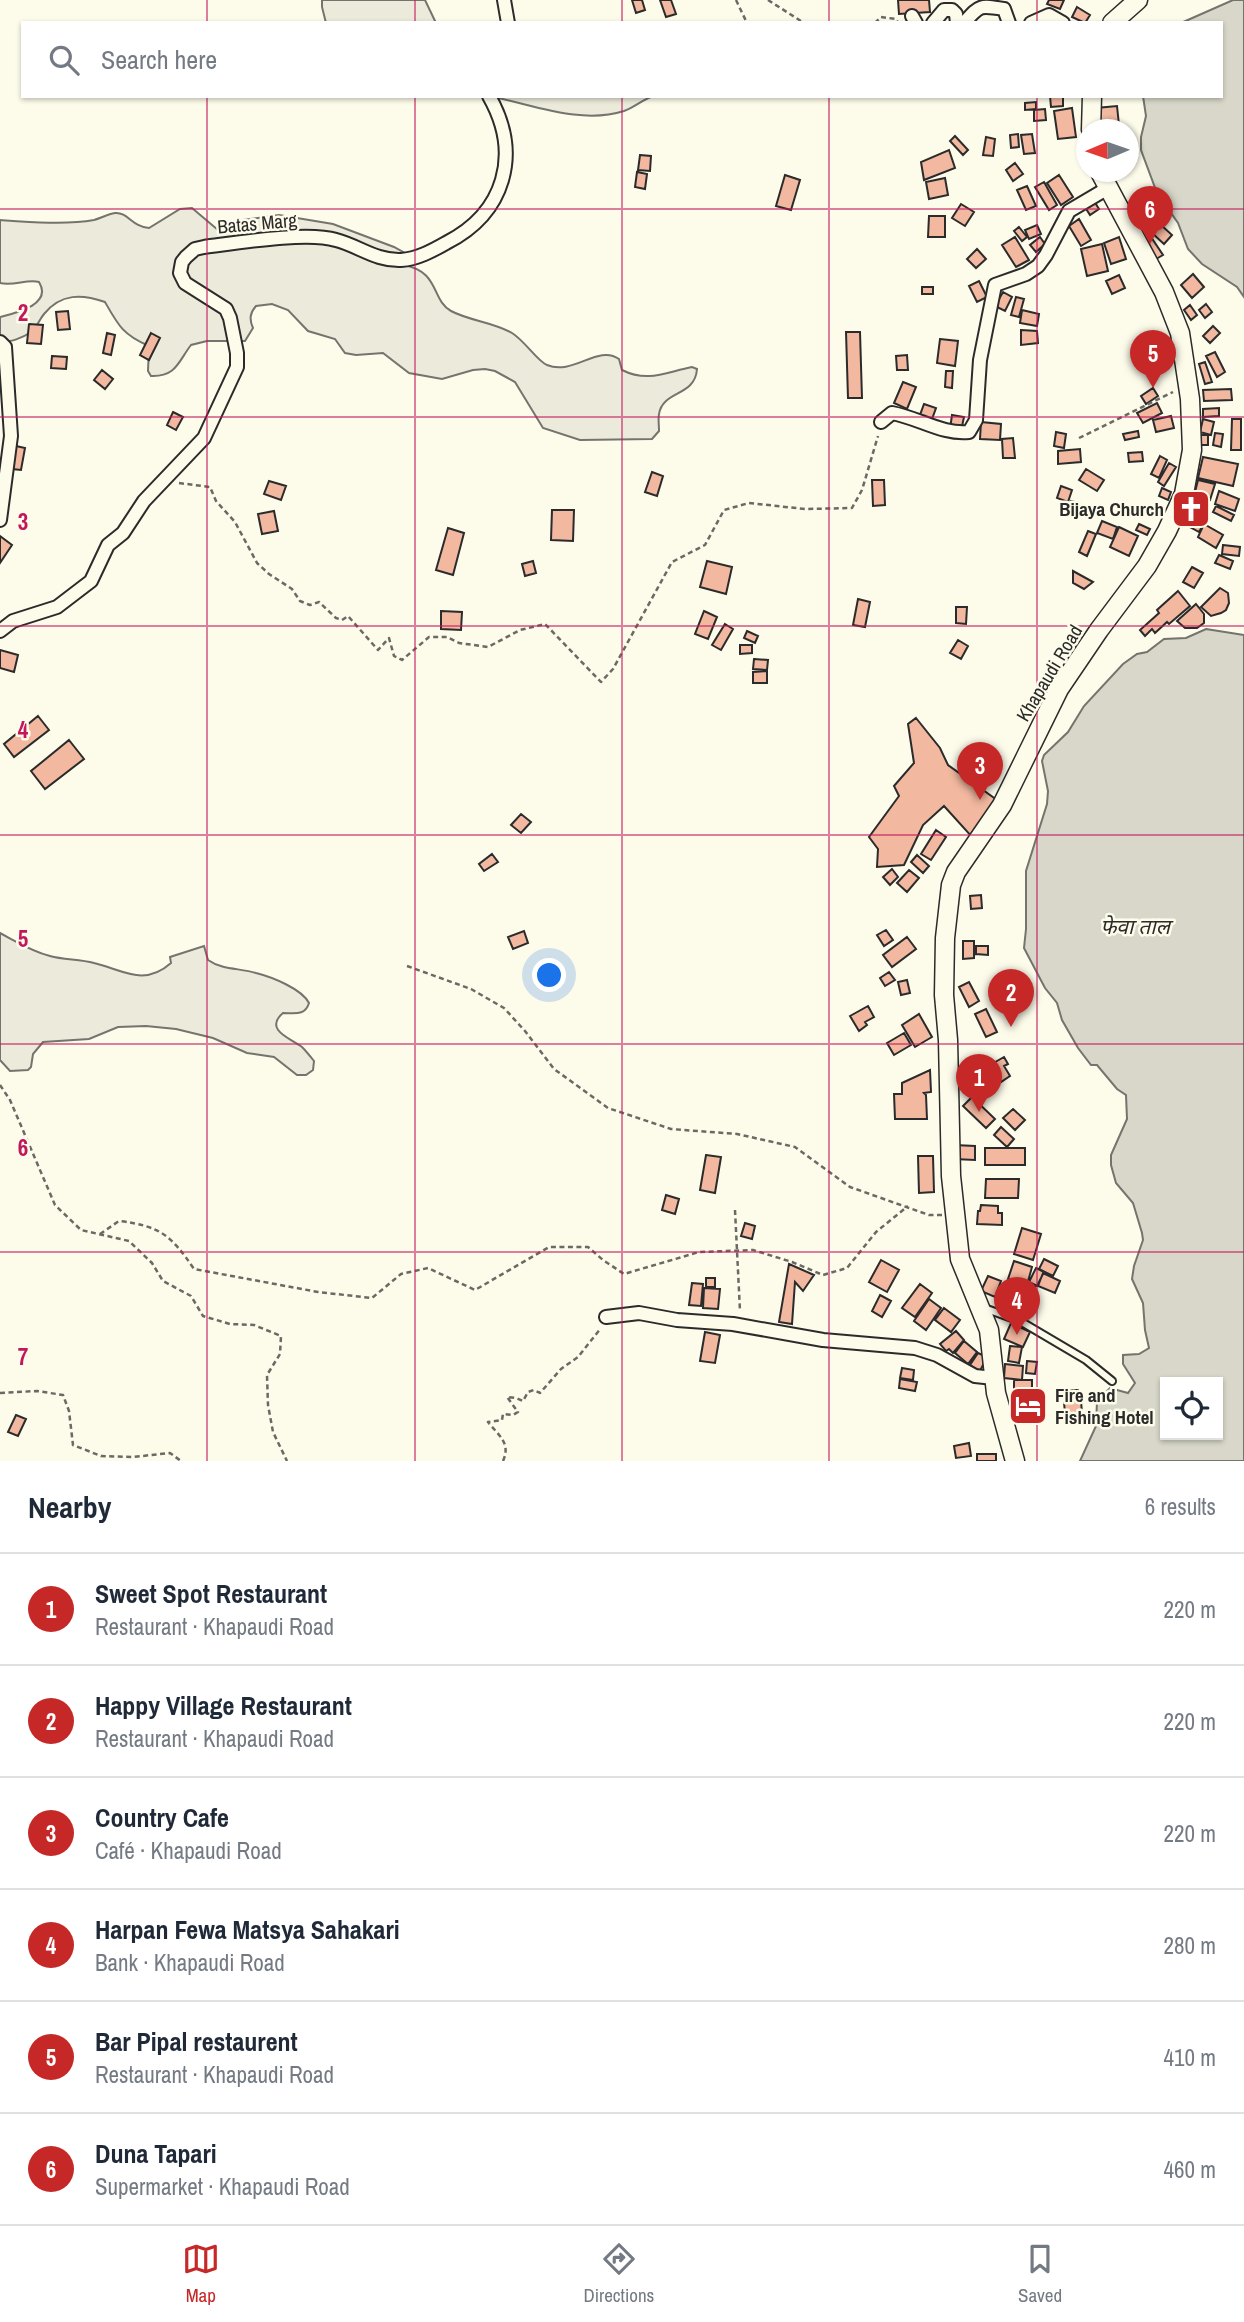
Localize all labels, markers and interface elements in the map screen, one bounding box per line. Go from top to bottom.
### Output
search box [21,21,1223,98]
icon: search [45,41,83,79]
text: Search here [101,42,217,77]
north arrow [1076,119,1139,182]
pin: 6 [1127,186,1173,244]
street label: Batas Marg [216,207,298,239]
text: 2 [18,297,28,328]
pin: 5 [1130,330,1176,388]
church icon: Bijaya Church [1170,488,1212,530]
place label: Bijaya Church [1059,496,1164,522]
text: 3 [18,506,28,537]
street label: Khapaudi Road [1010,620,1088,726]
text: 4 [18,714,29,745]
pin: 3 [957,742,1003,800]
water label: फेवा ताल [1100,912,1174,941]
text: 5 [18,923,28,954]
your location [532,958,566,992]
pin: 2 [988,969,1034,1027]
pin: 1 [956,1054,1002,1112]
text: 6 [18,1132,28,1163]
pin: 4 [994,1277,1040,1335]
text: 7 [18,1341,28,1372]
map controls [1160,1377,1223,1440]
button: locate [1160,1377,1223,1440]
place label: Fire and Fishing Hotel [1055,1382,1154,1430]
hotel icon: Fire and Fishing Hotel [1007,1385,1049,1427]
text: Nearby [28,1487,111,1527]
text: 6 results [1145,1491,1216,1522]
text: Sweet Spot Restaurant [95,1576,327,1611]
text: 1 [46,1594,56,1625]
text: 220 m [1164,1594,1216,1625]
text: Restaurant · Khapaudi Road [95,1611,334,1642]
text: Happy Village Restaurant [95,1688,352,1723]
text: 2 [46,1706,56,1737]
text: 220 m [1164,1706,1216,1737]
text: Restaurant · Khapaudi Road [95,1723,334,1754]
text: Country Cafe [95,1800,229,1835]
text: 3 [46,1818,56,1849]
text: 220 m [1164,1818,1216,1849]
text: Café · Khapaudi Road [95,1835,282,1866]
text: Harpan Fewa Matsya Sahakari [95,1912,400,1947]
text: 4 [46,1930,56,1961]
text: 280 m [1164,1930,1216,1961]
text: Bank · Khapaudi Road [95,1947,285,1978]
text: Bar Pipal restaurent [95,2024,298,2059]
text: 5 [46,2042,56,2073]
text: 410 m [1164,2042,1216,2073]
text: Restaurant · Khapaudi Road [95,2059,334,2090]
text: Duna Tapari [95,2136,217,2171]
text: 6 [46,2154,56,2185]
text: 460 m [1164,2154,1216,2185]
text: Supermarket · Khapaudi Road [95,2171,350,2202]
tab: Map [182,2240,220,2308]
tab: Directions [583,2240,654,2308]
tab: Saved [1018,2240,1062,2308]

